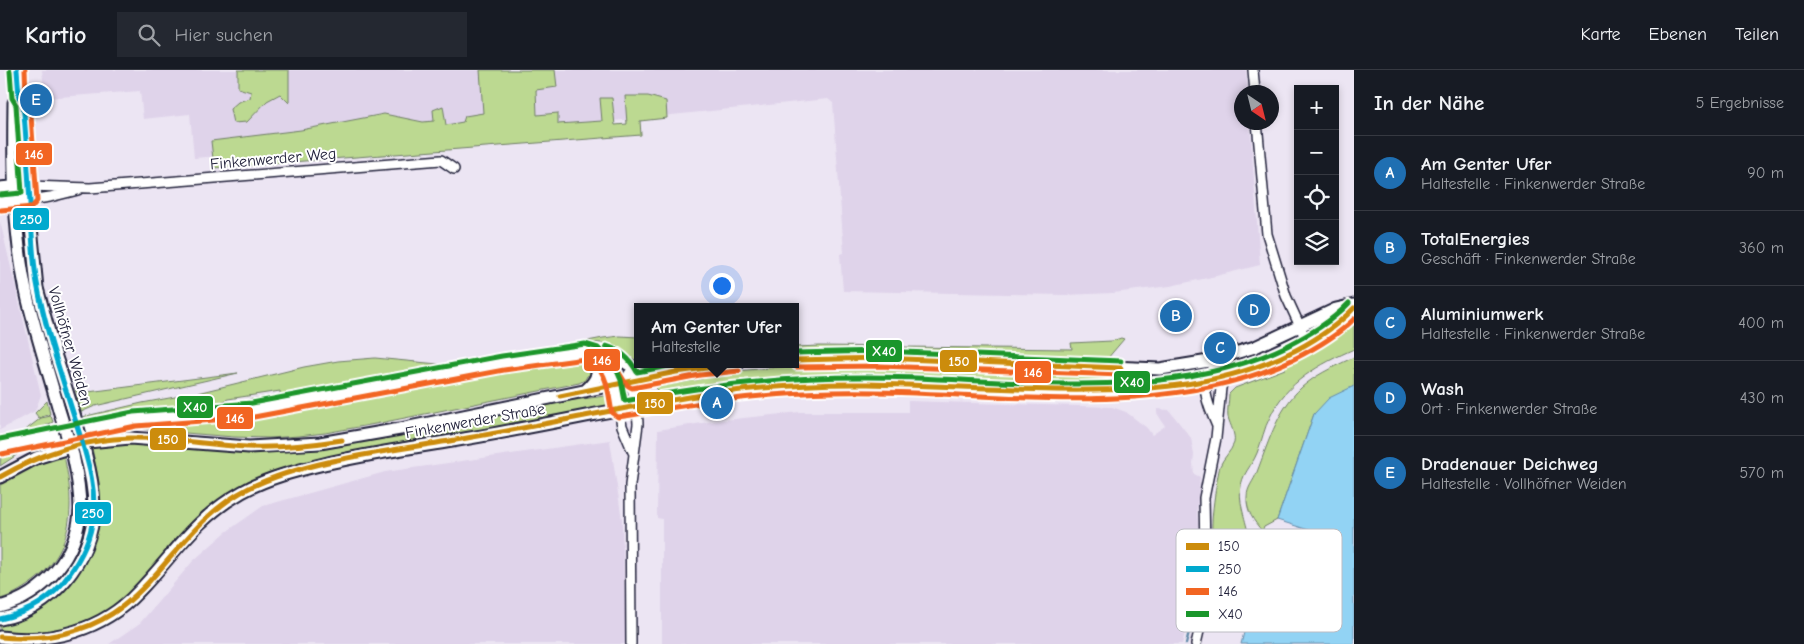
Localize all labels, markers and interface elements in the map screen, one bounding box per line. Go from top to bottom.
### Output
search box [117,12,467,57]
text: Kartio [25,21,87,49]
icon: search [135,21,163,49]
text: Hier suchen [175,24,273,46]
text: Karte [1580,24,1621,45]
text: Ebenen [1649,24,1707,45]
text: Teilen [1735,24,1779,45]
pin: E [20,81,52,119]
north arrow [1234,85,1279,130]
map controls [1294,85,1339,265]
button: + [1294,85,1339,130]
text: In der Nähe [1374,91,1484,115]
text: 5 Ergebnisse [1696,94,1784,112]
button: − [1294,130,1339,175]
line badge: 146 [15,142,53,166]
street label: Finkenwerder Weg [209,145,337,173]
text: 146 [24,146,44,163]
text: Am Genter Ufer [1421,153,1551,175]
text: A [1386,164,1394,182]
text: 90 m [1747,164,1784,182]
button: locate [1294,175,1339,220]
text: Haltestelle · Finkenwerder Straße [1421,175,1645,193]
line badge: 250 [12,207,50,231]
text: 250 [20,211,42,228]
button: layers [1294,220,1339,265]
text: TotalEnergies [1421,228,1530,250]
text: B [1385,239,1395,257]
text: 360 m [1739,239,1784,257]
text: Geschäft · Finkenwerder Straße [1421,250,1636,268]
your location [709,273,735,299]
street label: Vollhöfner Weiden [44,285,96,408]
pin: D [1238,291,1270,329]
pin: B [1160,297,1192,335]
popup [634,303,799,368]
text: Aluminiumwerk [1421,303,1543,325]
text: C [1385,314,1395,332]
text: 400 m [1738,314,1784,332]
text: Am Genter Ufer [651,316,782,338]
text: Haltestelle · Finkenwerder Straße [1421,325,1645,343]
pin: C [1204,329,1236,367]
text: Haltestelle [651,338,721,356]
line badge: X40 [865,339,903,363]
text: X40 [872,343,896,360]
line badge: 146 [583,348,621,372]
line badge: 150 [939,349,978,373]
text: 146 [592,352,612,369]
text: 150 [949,353,969,370]
line badge: 146 [1014,360,1052,384]
text: 146 [1023,364,1043,381]
line badge: X40 [1113,370,1151,394]
text: X40 [1120,374,1144,391]
text: Wash [1421,378,1464,400]
pin: A [701,384,733,422]
text: D [1385,389,1395,407]
text: 430 m [1740,389,1784,407]
line badge: 150 [636,391,674,415]
line badge: X40 [176,395,214,419]
text: 150 [645,395,665,412]
text: X40 [183,399,207,416]
street label: Finkenwerder Straße [404,400,546,442]
text: Ort · Finkenwerder Straße [1421,400,1597,418]
line badge: 146 [216,406,254,430]
text: 146 [225,410,245,427]
line badge: 150 [149,427,187,451]
text: 150 [158,431,178,448]
text: Dradenauer Deichweg [1421,453,1599,475]
text: E [1385,464,1395,482]
text: 570 m [1739,464,1784,482]
text: Haltestelle · Vollhöfner Weiden [1421,475,1627,493]
line badge: 250 [74,501,112,525]
text: 250 [82,505,104,522]
legend [1176,529,1342,632]
text: 150 [1218,538,1240,555]
text: 250 [1218,561,1241,578]
text: 146 [1218,583,1238,600]
text: X40 [1218,606,1243,623]

